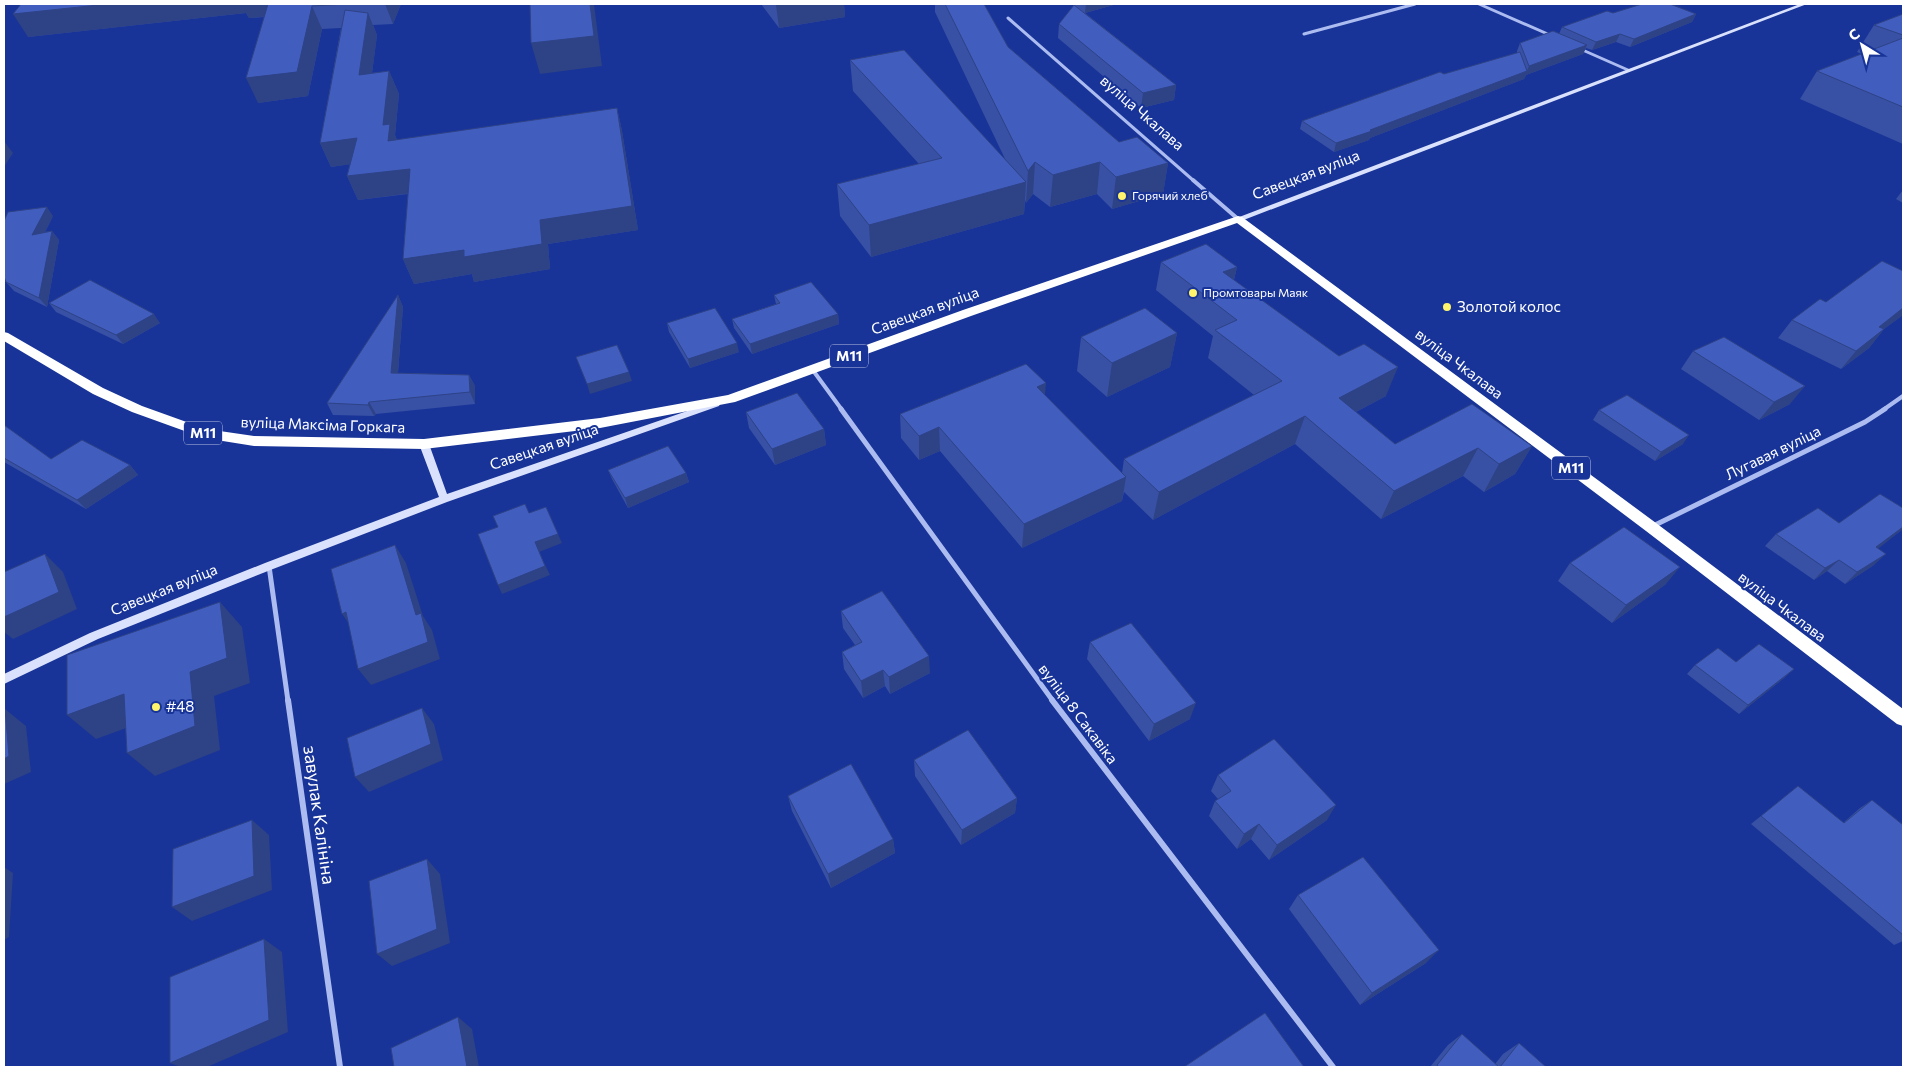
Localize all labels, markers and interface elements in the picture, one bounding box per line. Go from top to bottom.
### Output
north arrow [1837,20,1887,70]
text: С [1845,25,1863,44]
street label: вуліца Чкалава [1097,71,1188,154]
street label: Савецкая вуліца [1249,145,1362,203]
place label: Горячий хлеб [1132,188,1208,202]
marker: Горячий хлеб [1116,190,1128,202]
street label: Савецкая вуліца [868,282,981,338]
place label: Промтовары Маяк [1203,285,1309,299]
marker: Промтовары Маяк [1187,287,1199,299]
place label: Золотой колос [1457,297,1561,315]
marker: Золотой колос [1441,301,1453,313]
street label: вуліца Чкалава [1412,324,1507,402]
road number: М11 [830,344,868,368]
street label: вуліца Максіма Горкага [240,412,406,436]
street label: Савецкая вуліца [487,419,600,473]
street label: Лугавая вуліца [1722,421,1823,483]
road number: М11 [184,422,222,444]
road number: М11 [1552,456,1590,479]
street label: Савецкая вуліца [108,559,220,619]
street label: вуліца Чкалава [1735,567,1830,645]
street label: вуліца 8 Сакавіка [1035,660,1122,767]
place label: #48 [166,697,194,715]
marker: #48 [150,701,162,713]
street label: завулак Калініна [299,744,341,886]

